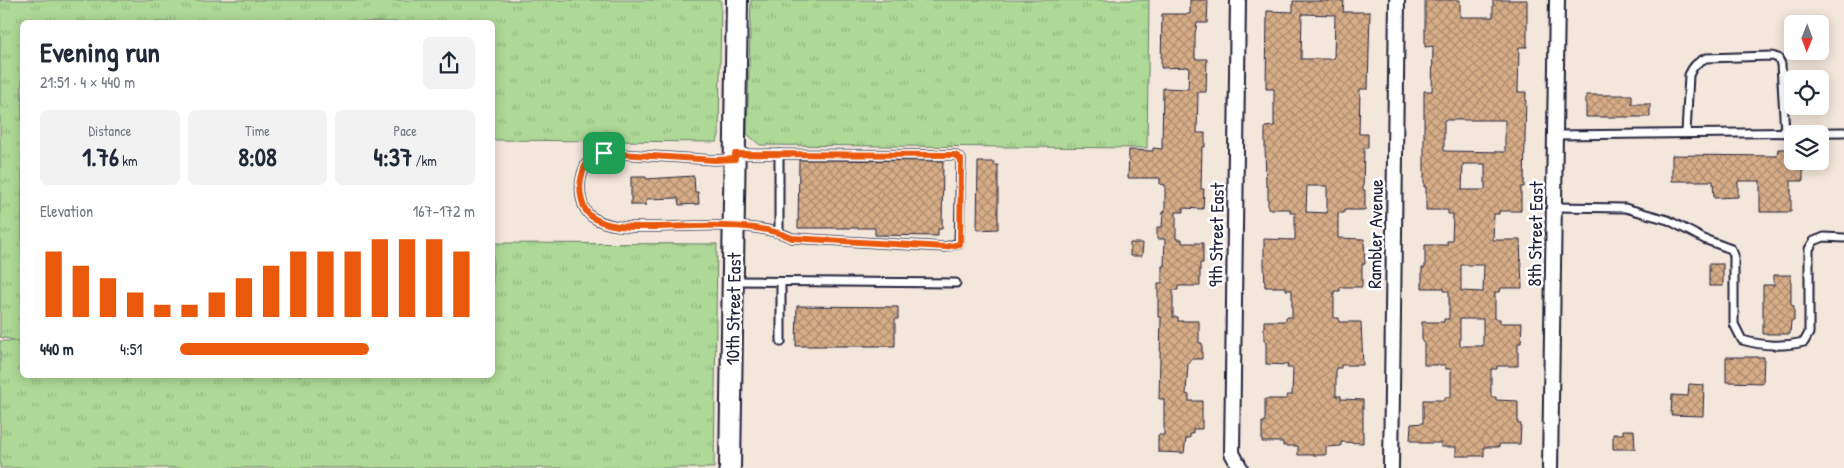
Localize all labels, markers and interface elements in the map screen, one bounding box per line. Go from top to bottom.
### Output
north arrow [1784,15,1829,60]
map controls [1784,15,1829,170]
text: Evening run [40,33,160,71]
button: share [423,37,475,89]
button: locate [1784,70,1829,115]
text: 21:51 · 4 × 440 m [40,71,135,93]
text: Distance [88,121,131,140]
text: Time [245,121,270,140]
text: Pace [394,121,417,140]
button: layers [1784,125,1829,170]
pin [583,132,625,174]
icon: arrive [590,139,618,167]
text: 1.76 [82,140,119,174]
text: 8:08 [238,140,277,174]
text: 4:37 [374,140,412,174]
text: km [119,151,138,170]
text: /km [412,151,437,170]
street label: Rambler Avenue [1361,179,1389,289]
street label: 8th Street East [1521,181,1549,287]
street label: 9th Street East [1202,182,1230,287]
text: Elevation [40,200,93,222]
text: 167–172 m [412,200,475,222]
street label: 10th Street East [719,252,747,366]
text: 440 m [40,338,74,360]
text: 4:51 [120,338,142,360]

